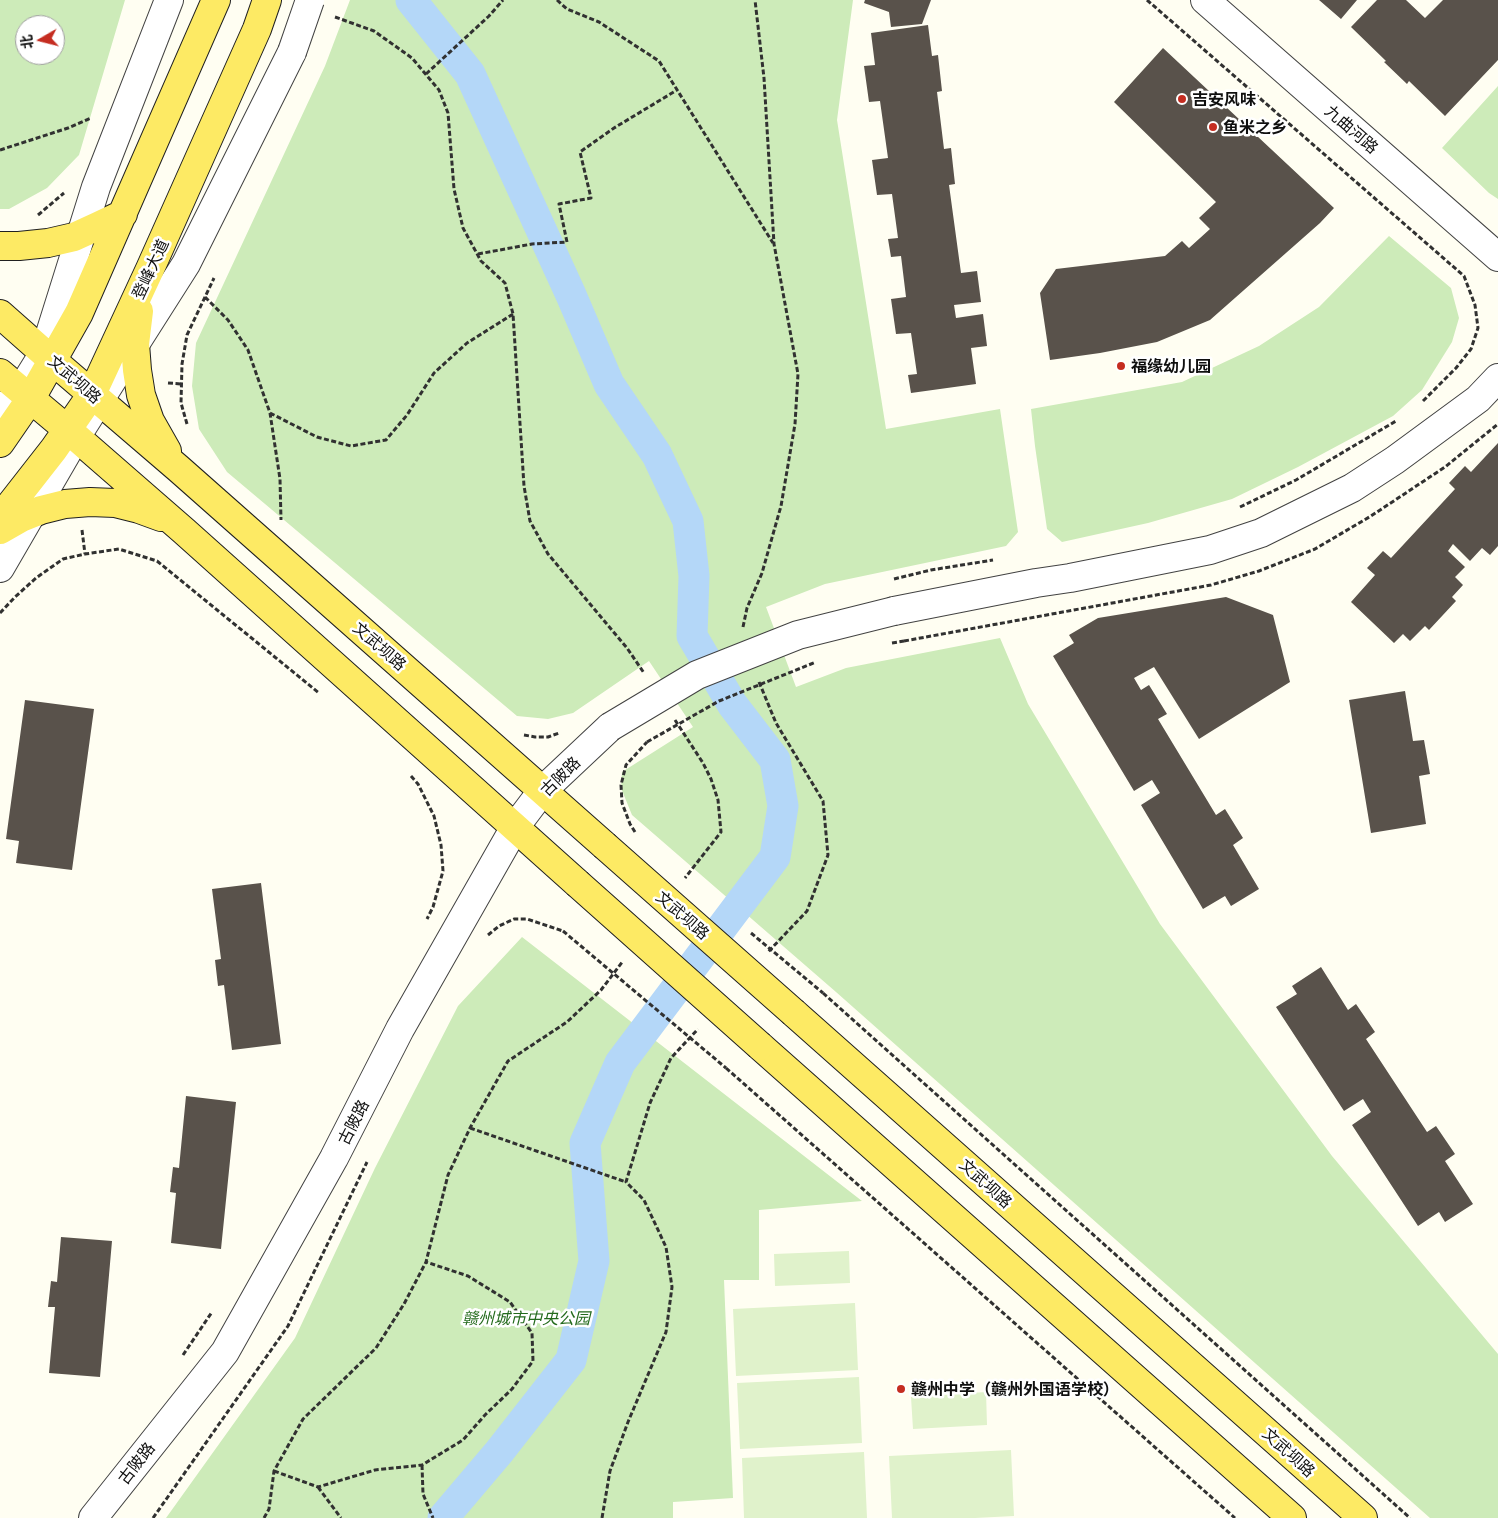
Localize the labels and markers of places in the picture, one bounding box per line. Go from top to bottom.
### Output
place label: 吉安风味 [1192,89,1256,109]
marker: 吉安风味 [1176,93,1188,105]
place label: 鱼米之乡 [1223,117,1287,137]
marker: 鱼米之乡 [1207,121,1219,133]
place label: 福缘幼儿园 [1131,356,1211,376]
marker: 福缘幼儿园 [1115,360,1127,372]
place label: 赣州中学（赣州外国语学校） [911,1379,1119,1399]
marker: 赣州中学（赣州外国语学校） [895,1383,907,1395]

